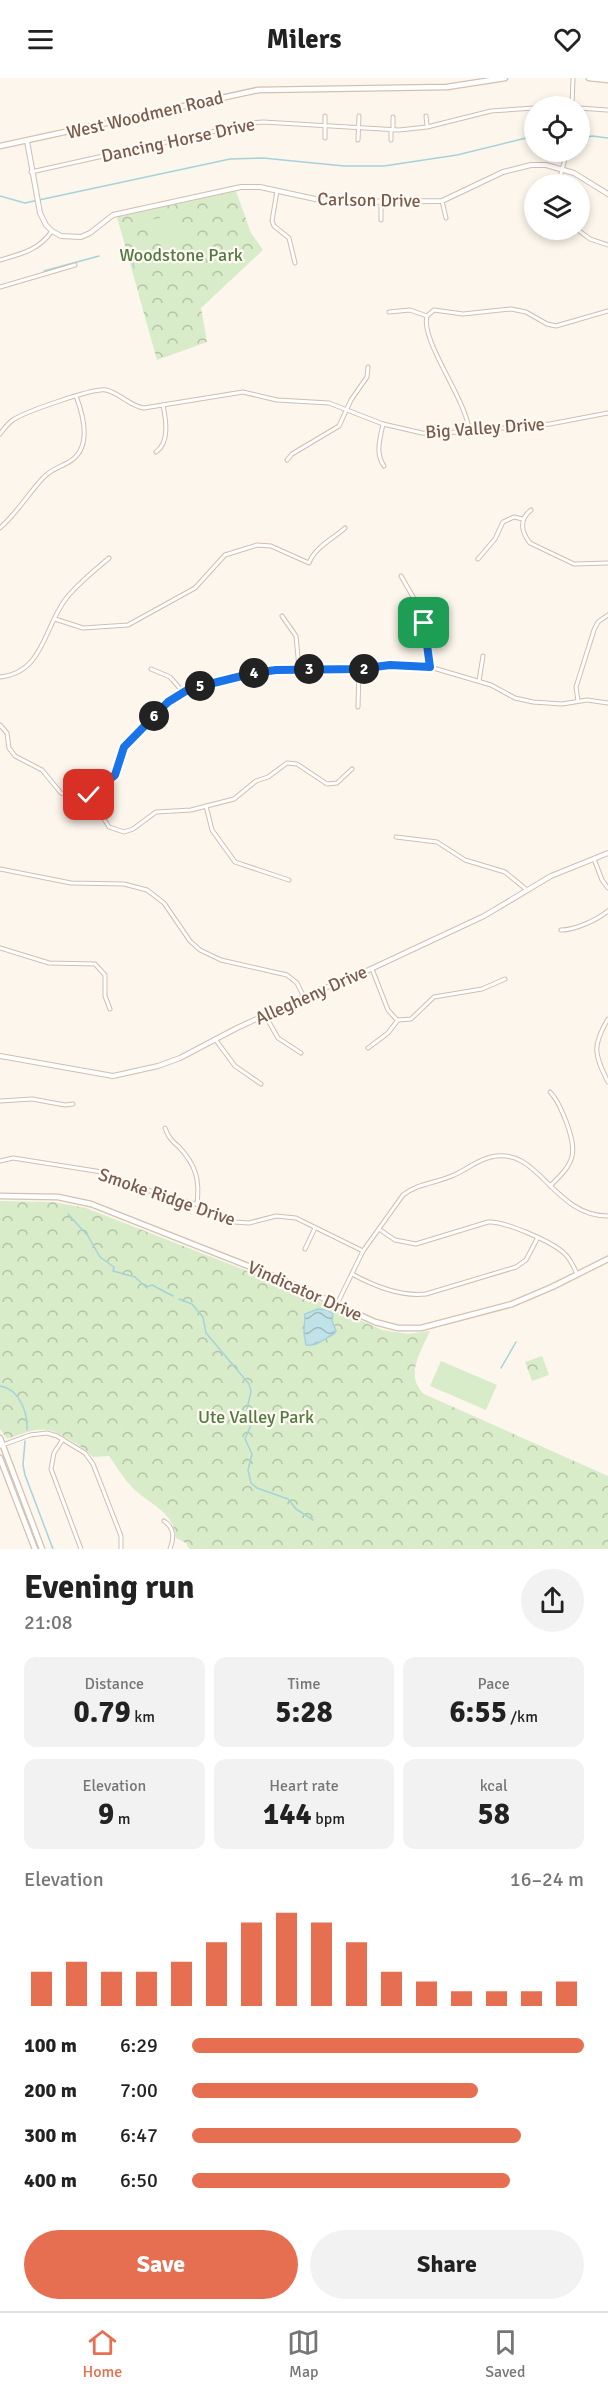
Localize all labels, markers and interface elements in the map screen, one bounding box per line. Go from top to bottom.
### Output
icon: menu [24,23,57,56]
text: Milers [267,23,341,56]
icon: heart [551,23,584,56]
street label: West Woodmen Road [64,86,226,144]
map controls [524,96,590,240]
button: locate [524,96,590,162]
street label: Dancing Horse Drive [99,113,257,167]
button: layers [524,174,590,240]
street label: Carlson Drive [317,188,421,212]
park label: Woodstone Park [119,244,243,266]
street label: Big Valley Drive [425,413,545,443]
pin [398,597,449,648]
icon: arrive [407,606,440,639]
pin: 3 [294,654,324,684]
pin: 2 [349,654,379,684]
pin: 4 [239,658,269,688]
text: 3 [305,659,313,679]
text: 2 [360,659,368,679]
text: 4 [250,663,258,683]
pin: 5 [185,671,215,701]
text: 5 [196,676,204,696]
pin: 6 [139,701,169,731]
text: 6 [150,706,158,726]
pin [63,769,114,820]
icon: check [72,778,105,811]
street label: Allegheny Drive [251,960,371,1030]
street label: Smoke Ridge Drive [96,1163,238,1231]
street label: Vindicator Drive [244,1256,366,1326]
park label: Ute Valley Park [198,1406,314,1428]
text: Evening run [24,1567,194,1608]
button: share [521,1569,584,1632]
text: 21:08 [24,1610,73,1635]
text: Distance [85,1674,144,1694]
text: Time [288,1674,320,1694]
text: Pace [478,1674,510,1694]
text: 0.79 [74,1694,131,1731]
text: 5:28 [275,1694,333,1731]
text: 6:55 [449,1694,507,1731]
text: km [131,1707,155,1727]
text: /km [507,1707,538,1727]
text: Elevation [82,1776,146,1796]
text: Heart rate [269,1776,339,1796]
text: kcal [480,1776,508,1796]
text: 9 [98,1796,114,1833]
text: 144 [263,1796,312,1833]
text: 58 [477,1796,510,1833]
text: m [114,1809,131,1829]
text: bpm [312,1809,345,1829]
text: Elevation [24,1867,104,1892]
text: 16–24 m [510,1867,584,1892]
text: 100 m [24,2033,77,2058]
text: 6:29 [120,2033,158,2058]
text: 200 m [24,2078,77,2103]
text: 7:00 [120,2078,158,2103]
text: 300 m [24,2123,77,2148]
text: 6:47 [120,2123,158,2148]
text: 400 m [24,2168,77,2193]
text: 6:50 [120,2168,158,2193]
button: Save [24,2230,298,2299]
button: Share [310,2230,584,2299]
tab: Home [82,2326,122,2382]
tab: Map [287,2326,320,2382]
tab: Saved [485,2326,526,2382]

